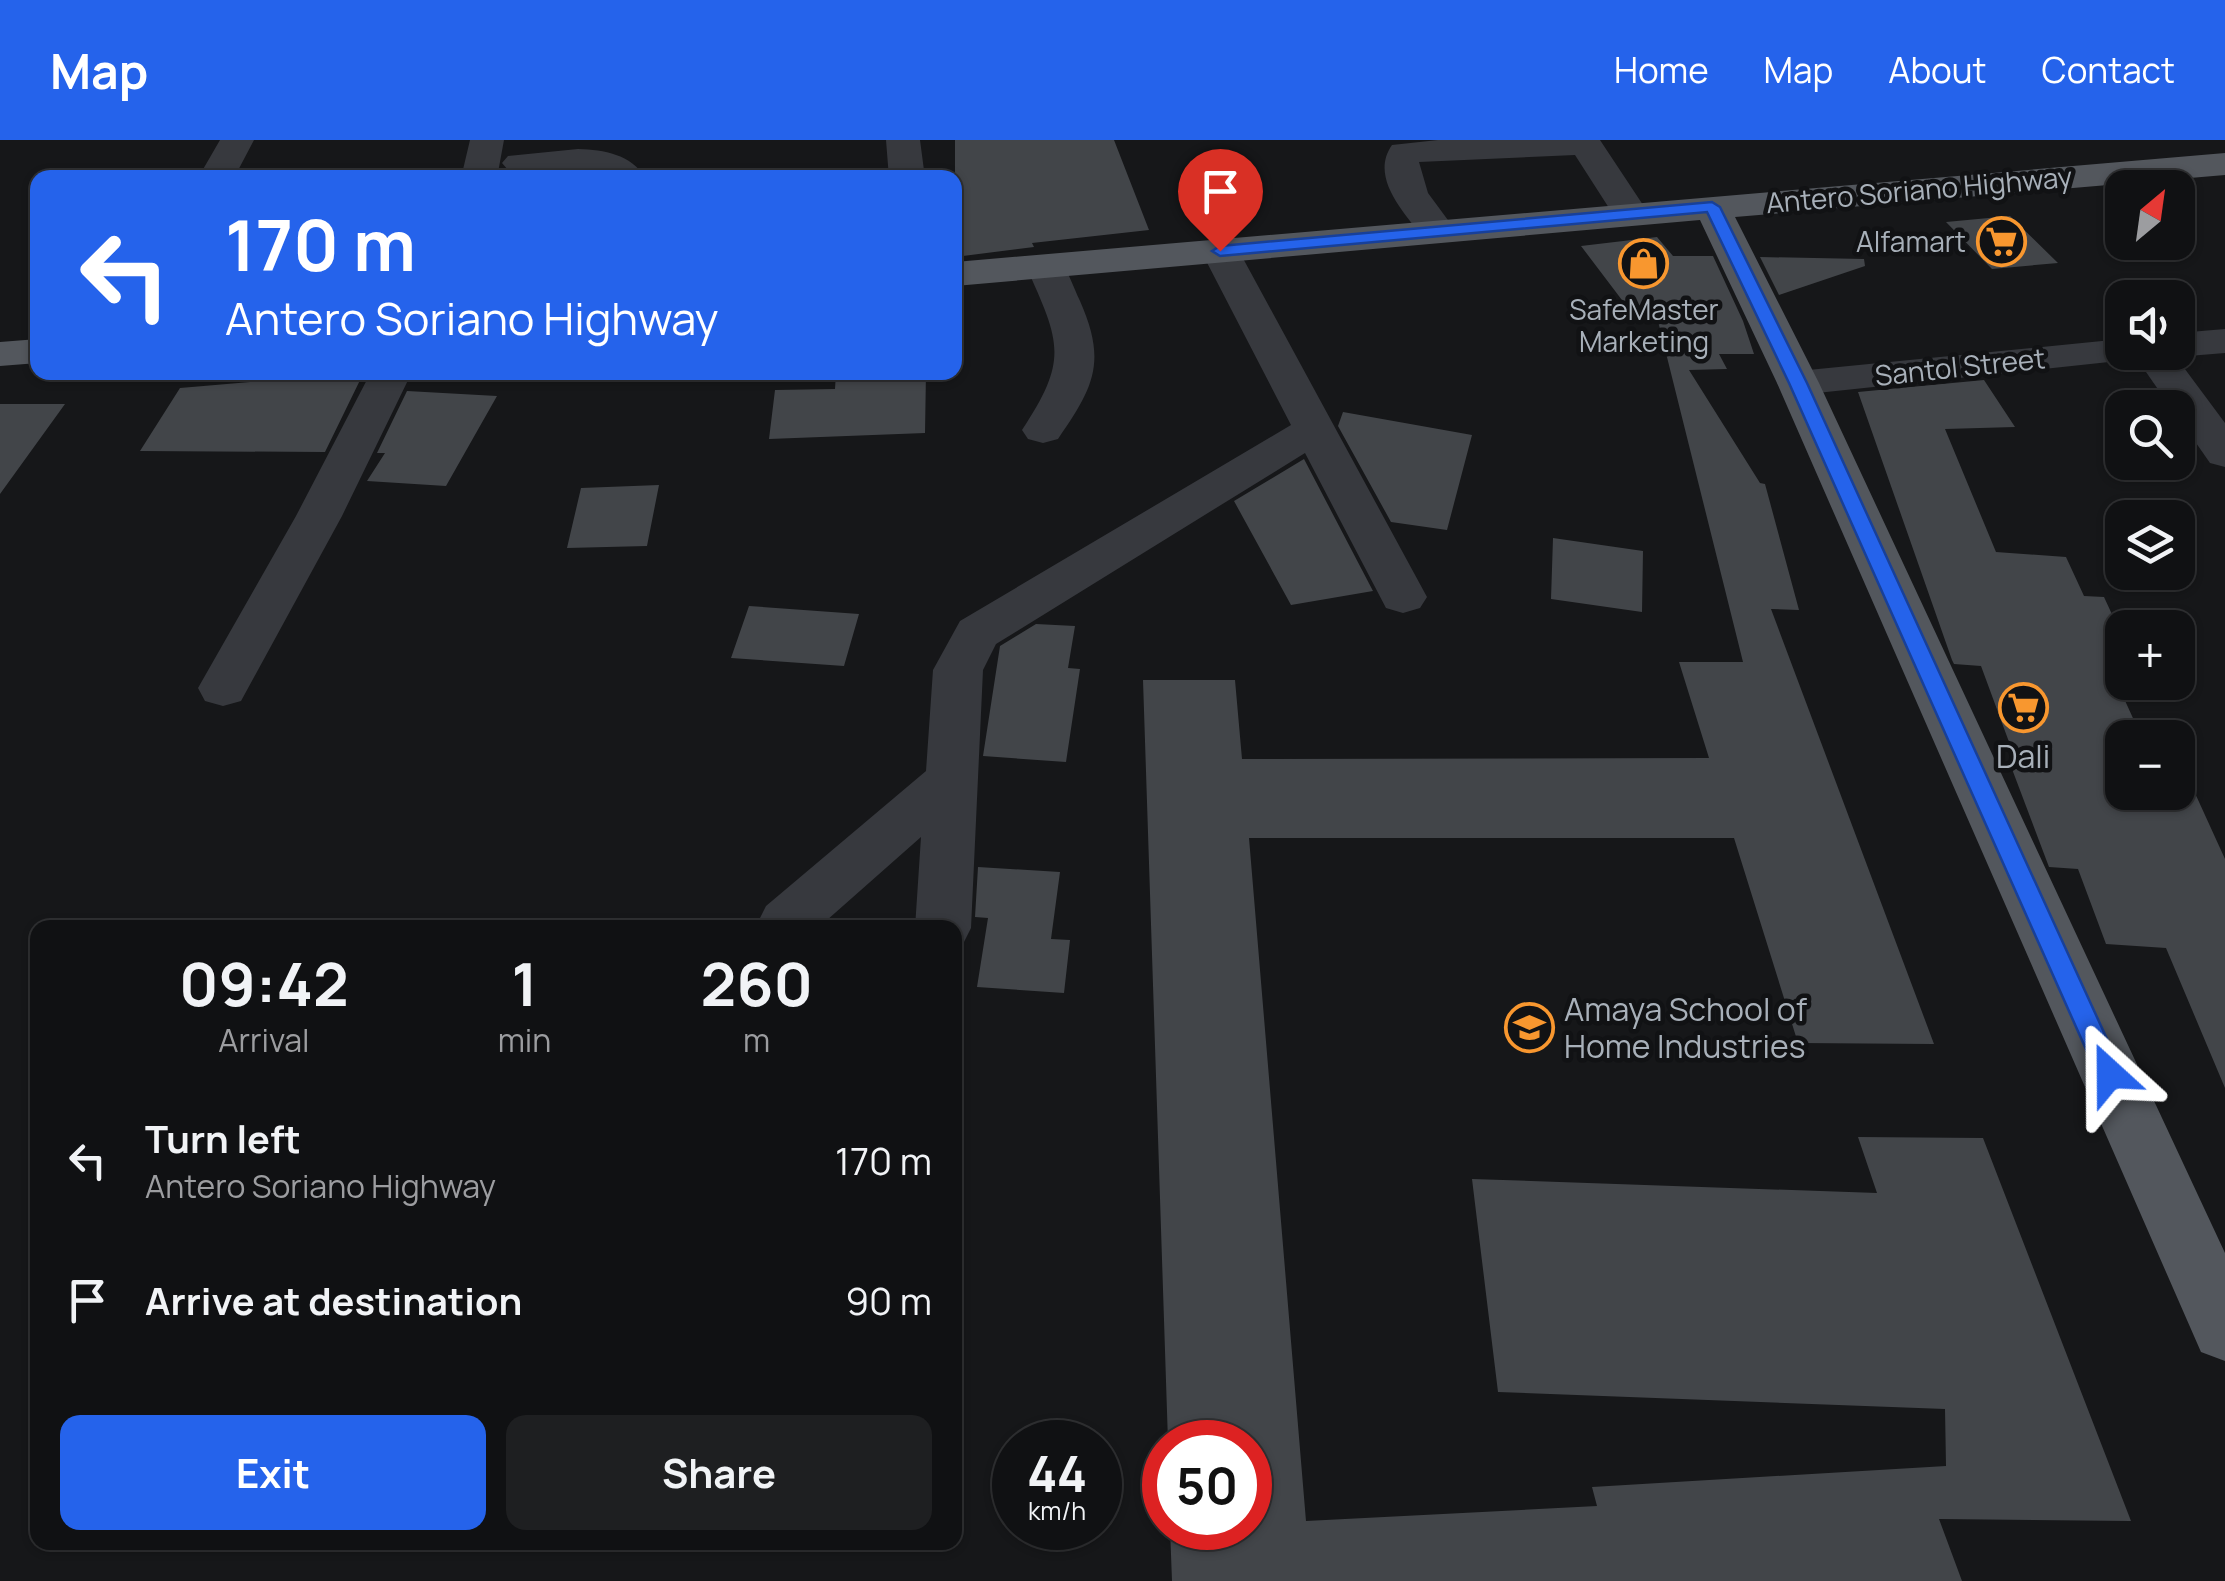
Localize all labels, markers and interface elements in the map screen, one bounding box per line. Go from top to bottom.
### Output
text: Map [50,38,148,103]
text: Home [1614,46,1709,94]
text: Map [1764,46,1833,94]
text: About [1888,46,1987,94]
text: Contact [2042,46,2175,94]
pin [1178,149,1263,252]
street label: Antero Soriano Highway [1764,157,2074,221]
icon: arrive [1193,164,1248,219]
north arrow [2105,170,2195,260]
map controls [2105,170,2195,810]
text: 170 m [225,196,416,292]
icon: left [60,210,190,340]
supermarket icon: Alfamart [1975,216,2027,268]
place label: Alfamart [1856,222,1966,260]
shop icon: SafeMaster Marketing [1618,237,1670,289]
button: sound [2105,280,2195,370]
text: Antero Soriano Highway [225,287,719,349]
place label: SafeMaster Marketing [1569,290,1719,360]
street label: Santol Street [1873,338,2047,394]
button: search [2105,390,2195,480]
button: layers [2105,500,2195,590]
button: + [2105,610,2195,700]
supermarket icon: Dali [1997,681,2049,733]
button: − [2105,720,2195,810]
place label: Dali [1996,734,2050,778]
text: 09:42 [179,942,349,1024]
text: 1 [511,942,538,1024]
text: 260 [700,942,813,1024]
place label: Amaya School of Home Industries [1564,987,1808,1068]
school or university icon: Amaya School of Home Industries [1503,1002,1555,1054]
text: Arrival [218,1018,310,1062]
text: min [498,1018,551,1062]
text: m [743,1018,770,1062]
position arrow [2058,1022,2162,1126]
text: Turn left [145,1112,301,1164]
icon: left [60,1133,115,1188]
text: 170 m [835,1134,932,1186]
text: Antero Soriano Highway [145,1164,496,1208]
icon: arrive [60,1273,115,1328]
text: Arrive at destination [145,1274,522,1326]
text: 90 m [845,1274,932,1326]
button: Exit [60,1415,486,1530]
button: Share [506,1415,932,1530]
speed limit sign: 50 [1142,1420,1272,1550]
text: 44 [1027,1439,1087,1507]
text: km/h [1028,1493,1086,1528]

